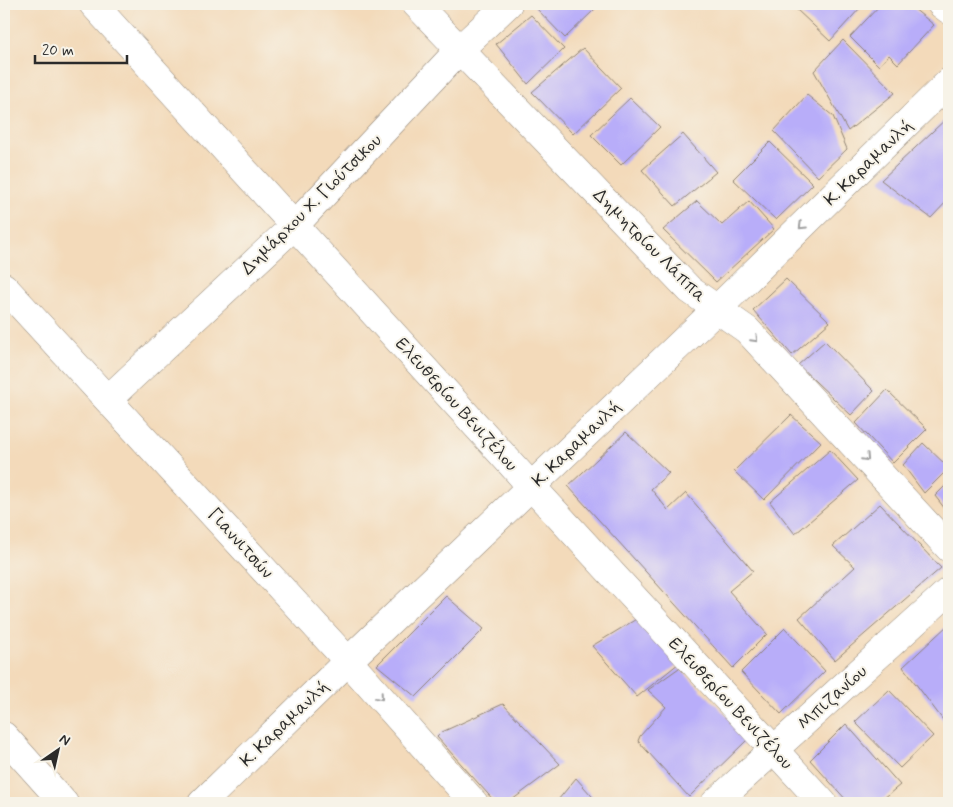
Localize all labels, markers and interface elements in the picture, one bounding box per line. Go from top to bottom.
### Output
scale bar [35,32,128,64]
text: 20 m [42,41,74,61]
street label: Κ. Καραμανλή [819,114,919,211]
street label: Δημάρχου Χ. Γιούτσικου [236,129,387,280]
street label: Δημητρίου Λάππα [587,184,711,308]
one-way arrow [798,221,807,230]
street label: Ελευθερίου Βενιζέλου [390,332,524,477]
one-way arrow [749,333,758,342]
street label: Κ. Καραμανλή [527,395,627,492]
one-way arrow [860,452,869,461]
street label: Γιαννιτσών [202,503,278,584]
street label: Ελευθερίου Βενιζέλου [663,632,799,775]
street label: Μπιζανίου [793,660,873,736]
street label: Κ. Καραμανλή [235,675,335,772]
one-way arrow [375,692,384,701]
north arrow [32,724,82,774]
text: N [56,730,74,750]

